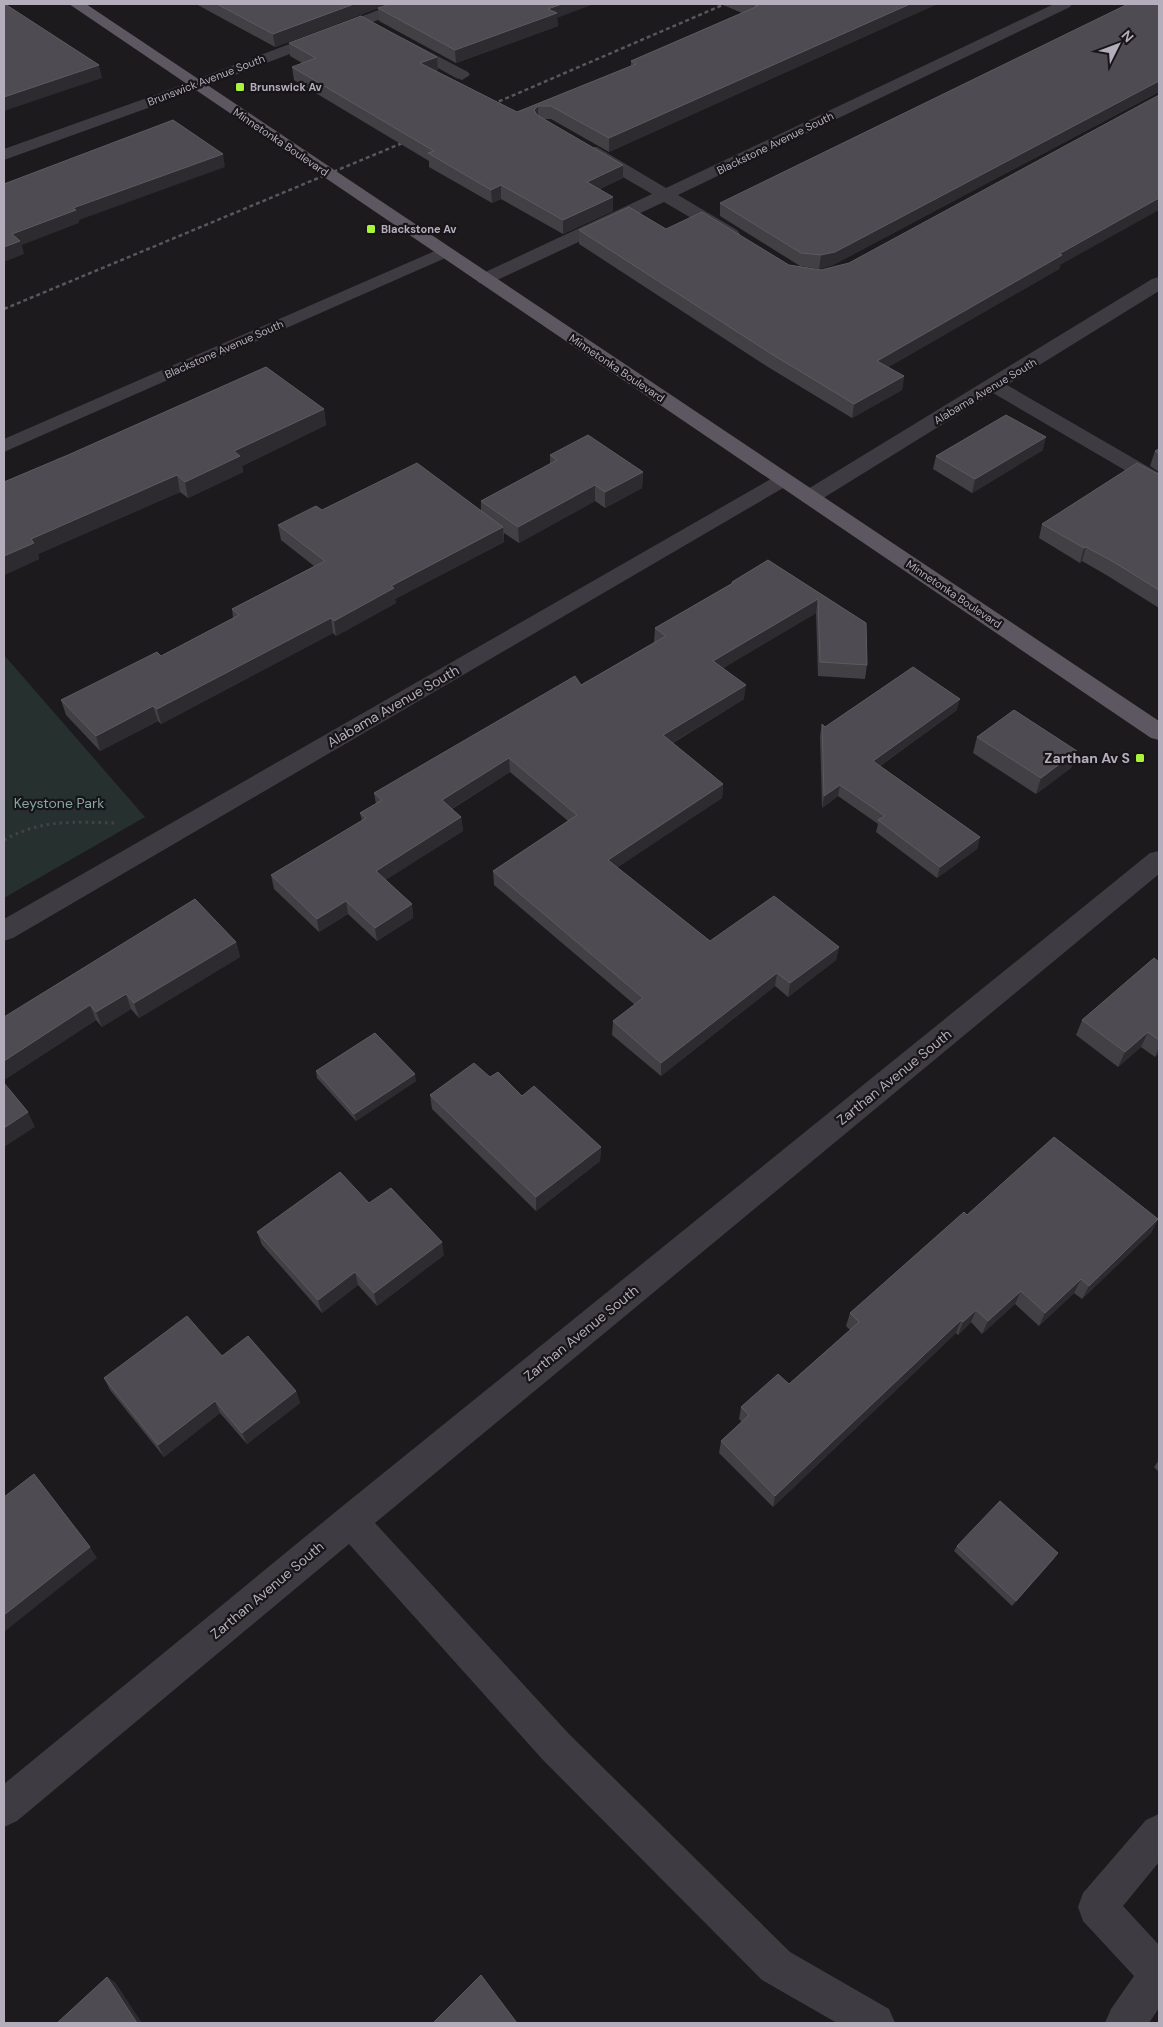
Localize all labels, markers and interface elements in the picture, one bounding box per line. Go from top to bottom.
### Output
north arrow [1093,20,1143,70]
text: N [1118,26,1138,46]
street label: Brunswick Avenue South [145,51,267,109]
place label: Brunswick Av [250,80,323,94]
marker: Brunswick Av [234,81,246,93]
street label: Minnetonka Boulevard [231,105,331,179]
street label: Blackstone Avenue South [714,109,836,177]
place label: Blackstone Av [381,222,457,236]
marker: Blackstone Av [365,223,377,235]
street label: Blackstone Avenue South [163,317,285,381]
street label: Minnetonka Boulevard [567,331,667,405]
street label: Alabama Avenue South [931,355,1039,427]
street label: Minnetonka Boulevard [904,557,1004,631]
street label: Alabama Avenue South [324,661,462,751]
place label: Zarthan Av S [1044,749,1130,767]
marker: Zarthan Av S [1134,752,1146,764]
park label: Keystone Park [14,794,104,812]
street label: Zarthan Avenue South [833,1025,955,1129]
street label: Zarthan Avenue South [520,1281,642,1385]
street label: Zarthan Avenue South [207,1537,327,1643]

